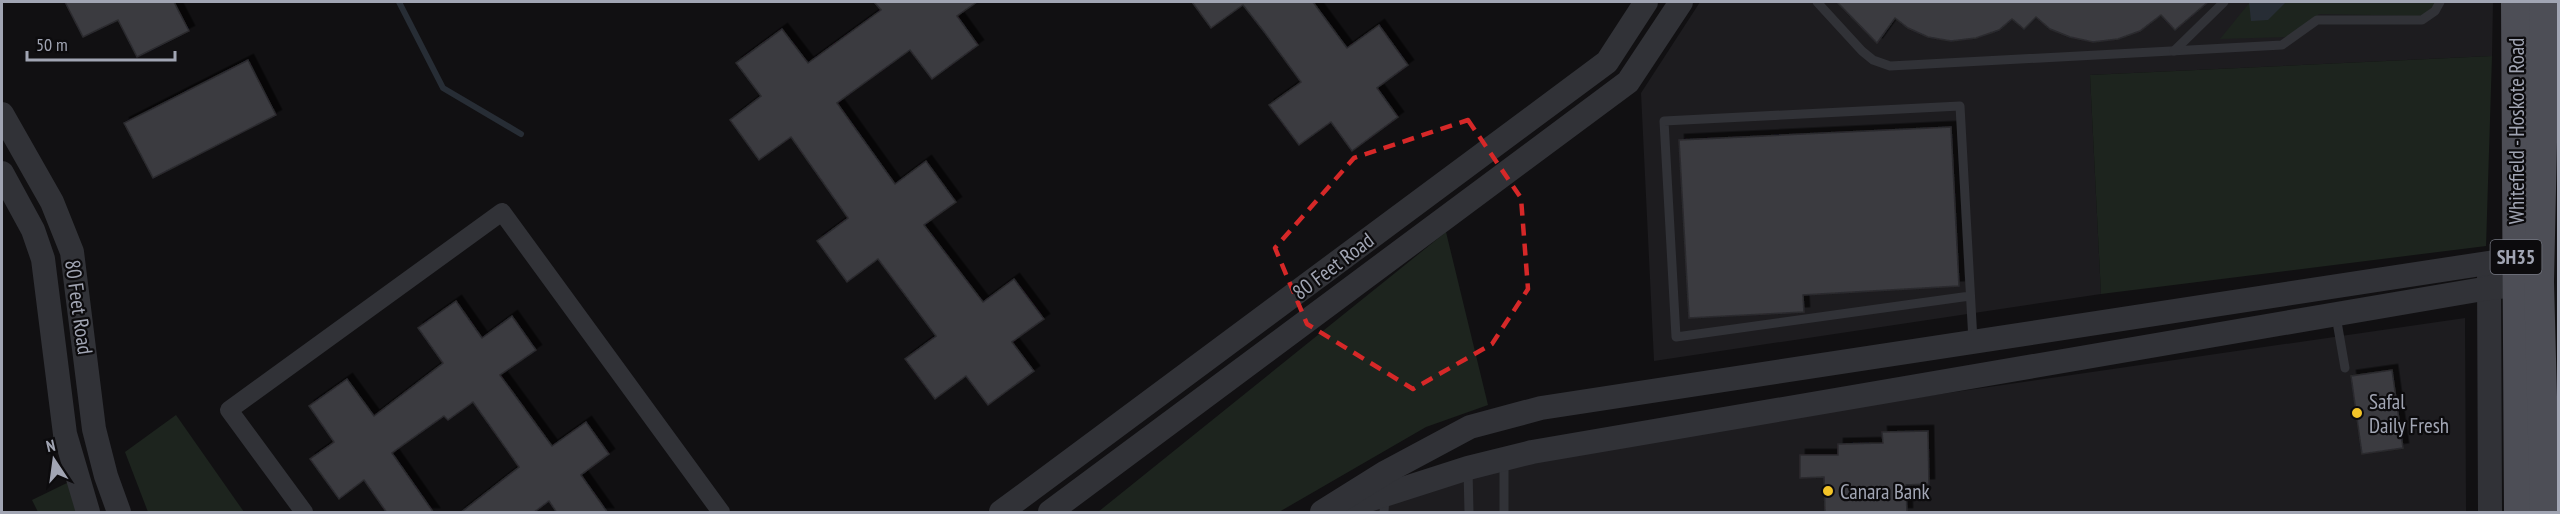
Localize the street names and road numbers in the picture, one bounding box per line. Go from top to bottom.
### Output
street label: Whitefield - Hoskote Road [2503,38,2530,224]
street label: 80 Feet Road [1287,227,1379,305]
road number: SH35 [2490,240,2542,274]
street label: 80 Feet Road [59,258,99,356]

